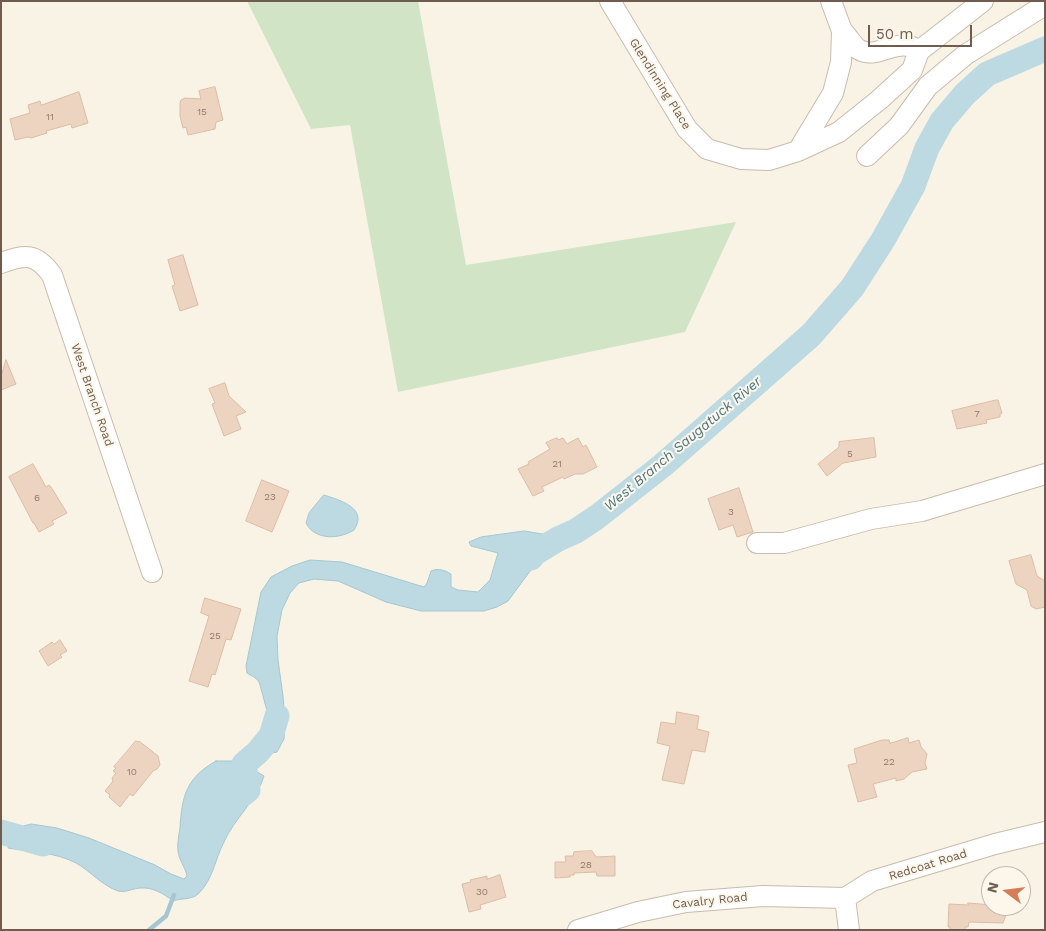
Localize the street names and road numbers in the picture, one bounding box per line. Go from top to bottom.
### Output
street label: Glendinning Place [626,36,694,132]
street label: West Branch Road [68,342,116,448]
street label: Redcoat Road [887,846,969,884]
street label: Cavalry Road [672,890,748,912]

